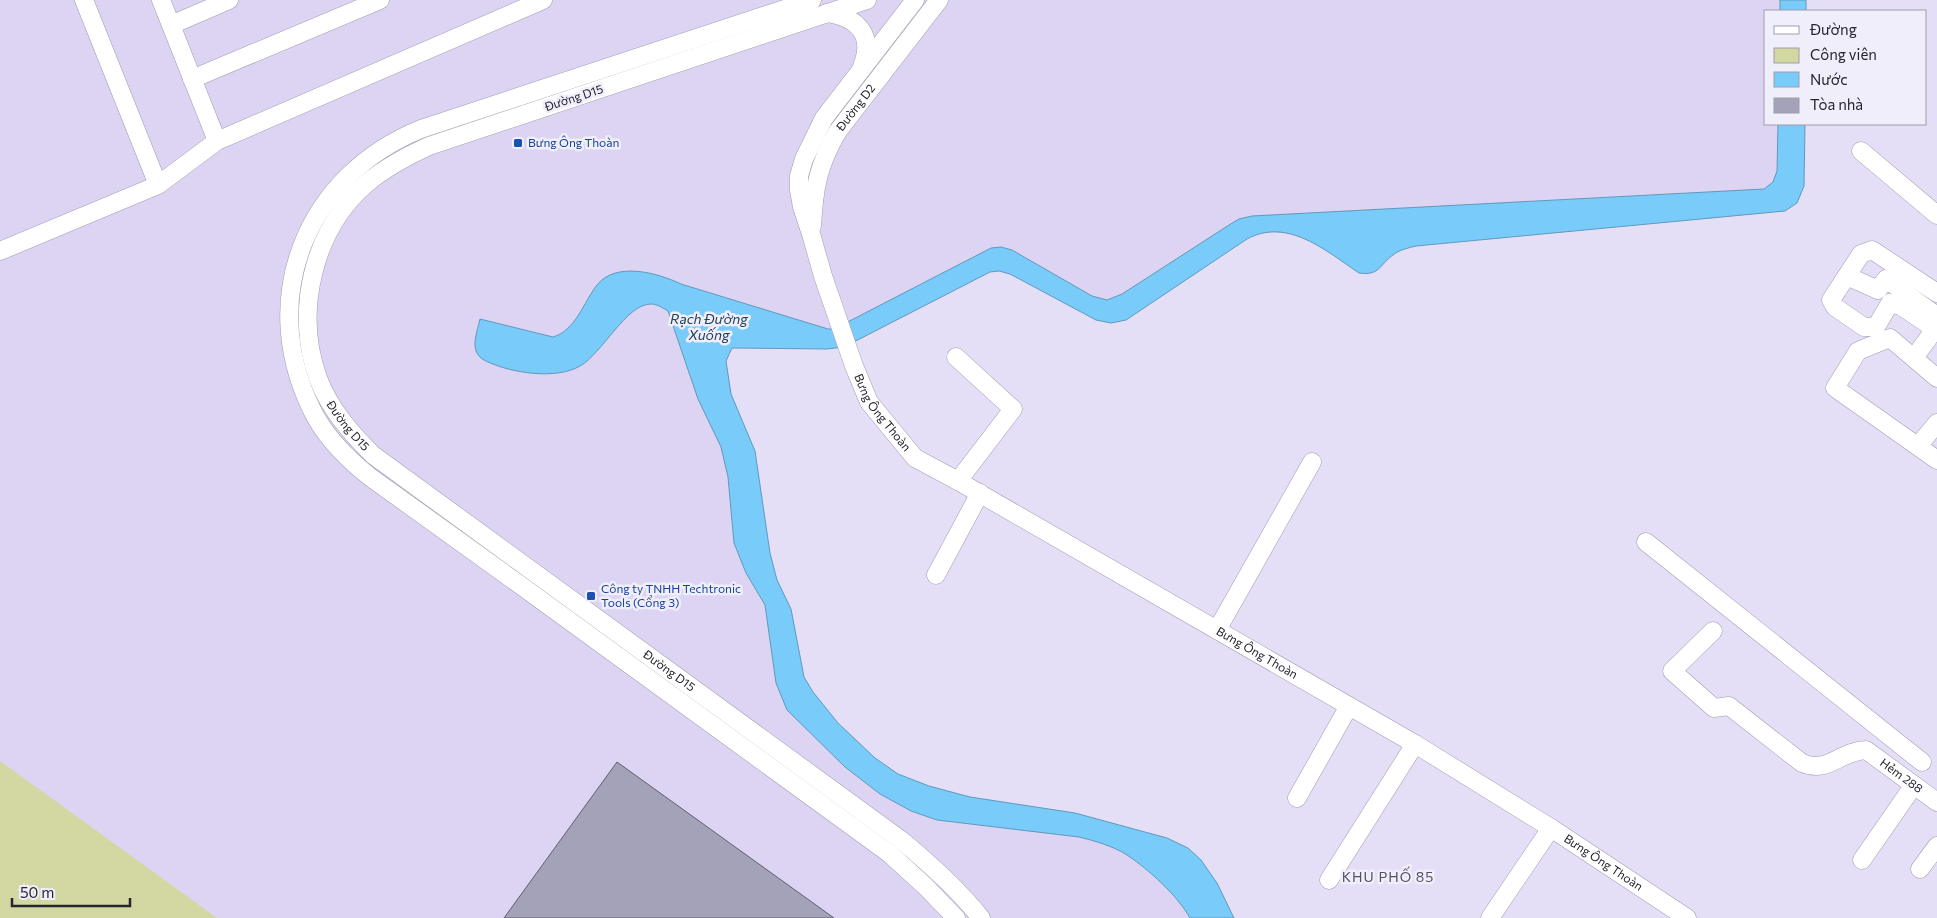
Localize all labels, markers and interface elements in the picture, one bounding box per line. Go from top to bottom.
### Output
legend [1764,10,1927,125]
text: Đường [1809,20,1857,38]
text: Công viên [1810,45,1877,63]
text: Nước [1810,70,1848,88]
street label: Đường D15 [542,81,605,113]
street label: Đường D2 [832,81,878,134]
text: Tòa nhà [1810,95,1863,113]
place label: Bưng Ông Thoàn [528,135,619,149]
marker: Bưng Ông Thoàn [512,137,524,149]
water label: Rạch Đường Xuống [670,310,749,343]
street label: Bưng Ông Thoàn [852,371,914,454]
street label: Đường D15 [324,397,373,453]
place label: Công ty TNHH Techtronic Tools (Cổng 3) [601,581,741,609]
marker: Công ty TNHH Techtronic Tools (Cổng 3) [585,590,597,602]
street label: Bưng Ông Thoàn [1214,623,1301,681]
street label: Đường D15 [640,646,698,694]
street label: Hẻm 288 [1878,755,1926,795]
street label: Bưng Ông Thoàn [1562,831,1646,893]
district label: KHU PHỐ 85 [1342,866,1434,885]
scale bar [12,876,130,908]
text: 50 m [20,883,54,901]

